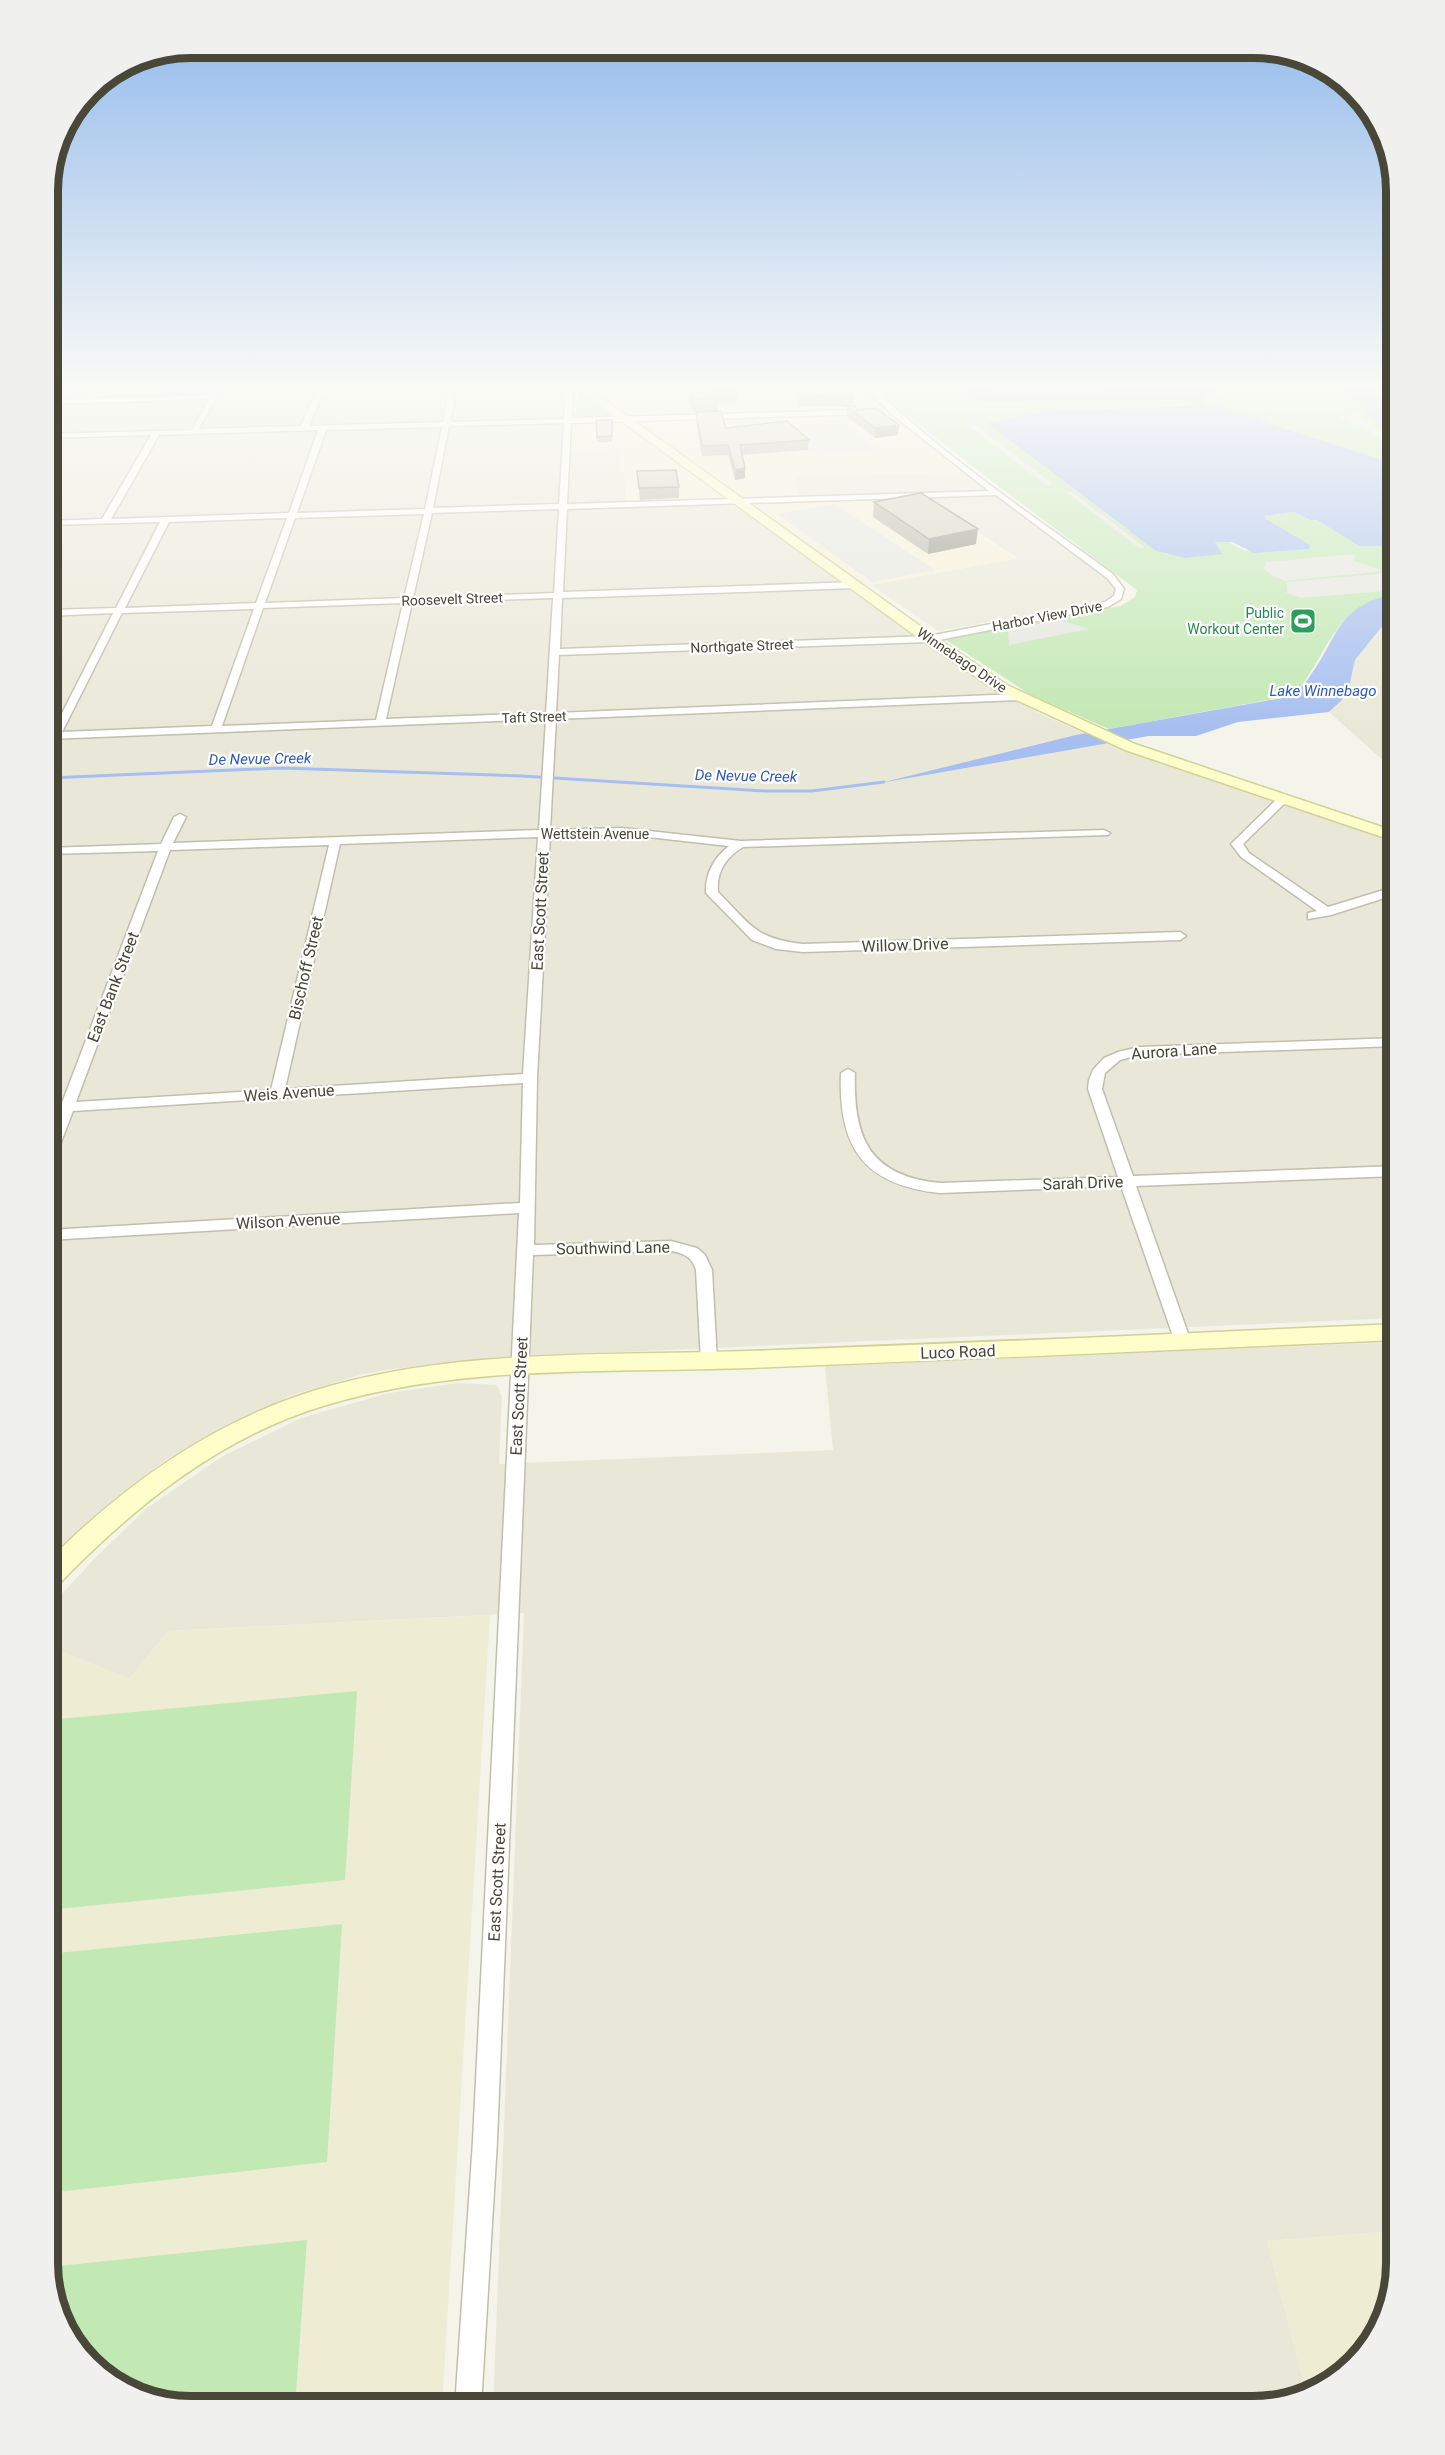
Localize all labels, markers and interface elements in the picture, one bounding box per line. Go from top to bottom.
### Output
street label: Roosevelt Street [401,589,503,609]
street label: Harbor View Drive [991,597,1103,635]
place label: Public Workout Center [1187,605,1284,637]
sports icon: Public Workout Center [1288,606,1318,636]
street label: Winnebago Drive [914,624,1010,696]
street label: Northgate Street [690,636,794,656]
water label: Lake Winnebago [1269,682,1377,700]
street label: Taft Street [501,708,567,726]
water label: De Nevue Creek [209,749,312,769]
water label: De Nevue Creek [695,766,798,786]
street label: Wettstein Avenue [541,826,649,842]
street label: East Scott Street [527,851,553,971]
street label: Bischoff Street [285,914,327,1022]
street label: East Bank Street [83,929,143,1045]
street label: Willow Drive [861,934,949,956]
street label: Aurora Lane [1130,1039,1218,1063]
street label: Weis Avenue [243,1080,335,1106]
street label: Sarah Drive [1042,1172,1124,1194]
street label: Wilson Avenue [235,1209,341,1233]
street label: Southwind Lane [556,1238,670,1258]
street label: East Scott Street [506,1336,532,1456]
street label: Luco Road [920,1341,996,1363]
street label: East Scott Street [484,1822,510,1942]

